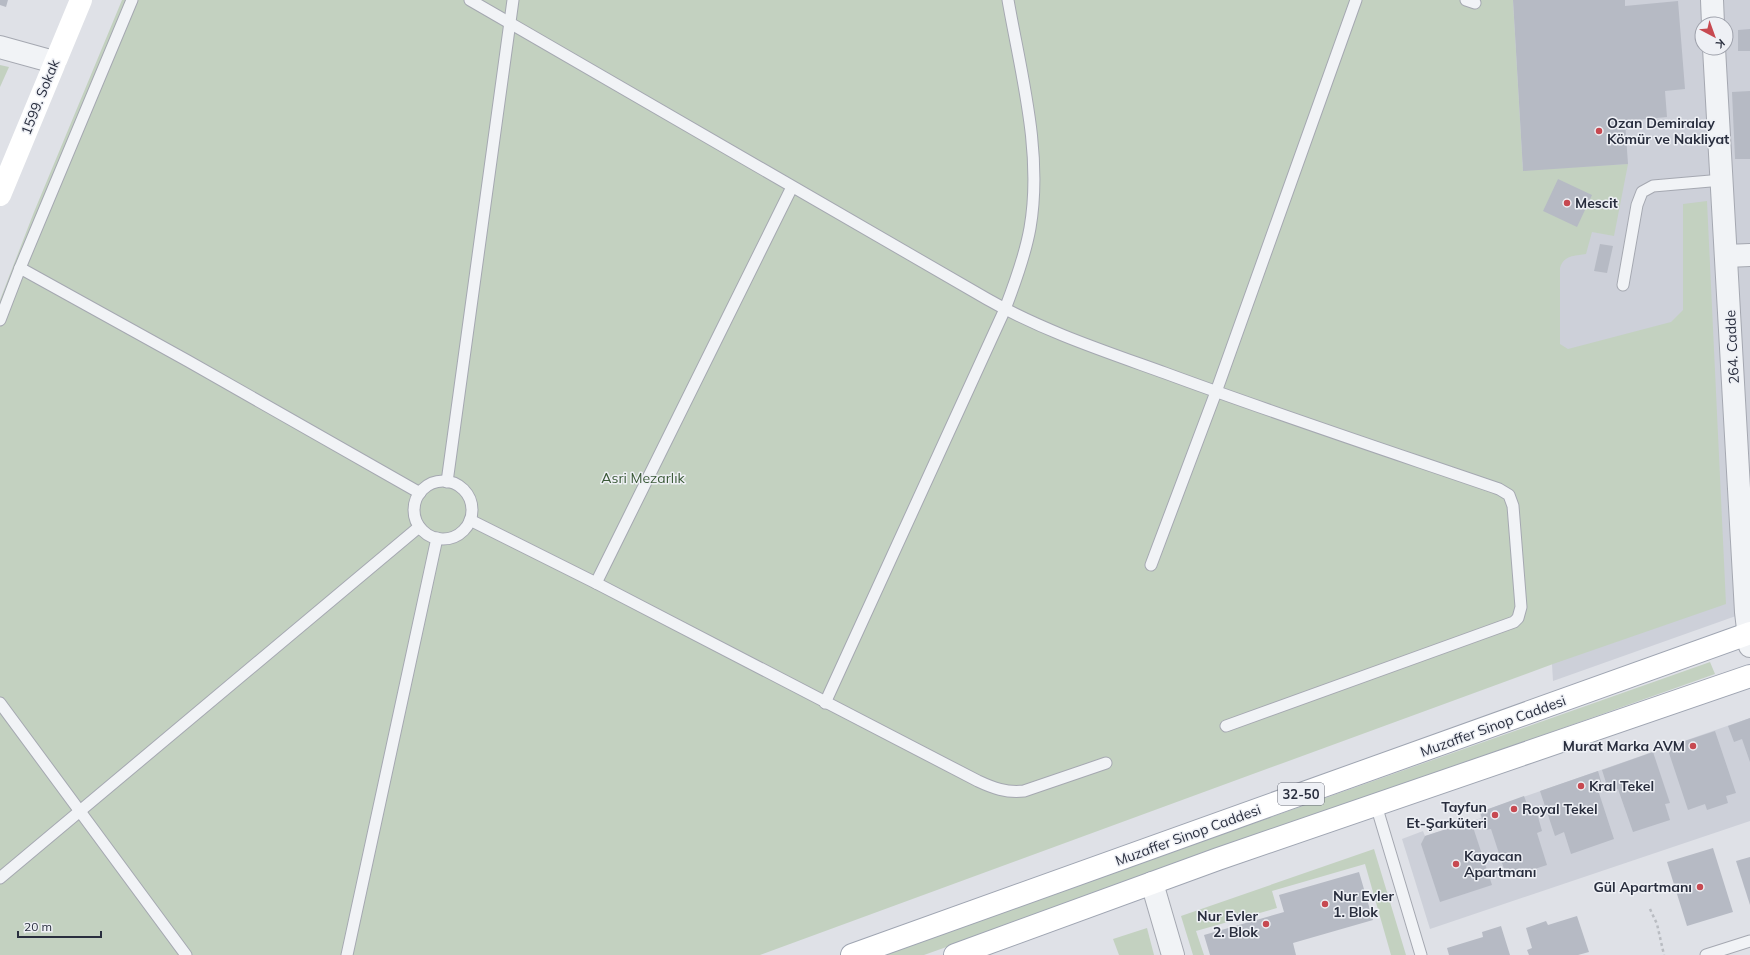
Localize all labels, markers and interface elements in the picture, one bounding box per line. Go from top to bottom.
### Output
north arrow [1694,16,1734,56]
text: K [1713,36,1728,52]
street label: 1599. Sokak [17,56,64,137]
place label: Ozan Demiralay Kömür ve Nakliyat [1607,114,1730,148]
marker: Ozan Demiralay Kömür ve Nakliyat [1594,126,1604,136]
place label: Mescit [1575,194,1619,212]
marker: Mescit [1562,198,1572,208]
street label: 264. Cadde [1721,309,1743,385]
park label: Asri Mezarlık [601,469,685,487]
street label: Muzaffer Sinop Caddesi [1418,691,1568,761]
place label: Murat Marka AVM [1563,737,1685,755]
marker: Murat Marka AVM [1688,741,1698,751]
place label: Kral Tekel [1589,777,1654,795]
marker: Kral Tekel [1576,781,1586,791]
road number: 32-50 [1278,783,1324,805]
place label: Tayfun Et-Şarküteri [1406,798,1487,832]
street label: Muzaffer Sinop Caddesi [1113,800,1263,870]
place label: Royal Tekel [1522,800,1598,818]
marker: Royal Tekel [1509,804,1519,814]
marker: Tayfun Et-Şarküteri [1490,810,1500,820]
place label: Kayacan Apartmanı [1464,847,1536,881]
marker: Kayacan Apartmanı [1451,859,1461,869]
place label: Gül Apartmanı [1593,878,1692,896]
marker: Gül Apartmanı [1695,882,1705,892]
place label: Nur Evler 1. Blok [1333,887,1394,921]
marker: Nur Evler 1. Blok [1320,899,1330,909]
place label: Nur Evler 2. Blok [1197,907,1258,941]
scale bar [18,913,101,939]
text: 20 m [24,919,52,934]
marker: Nur Evler 2. Blok [1261,919,1271,929]

